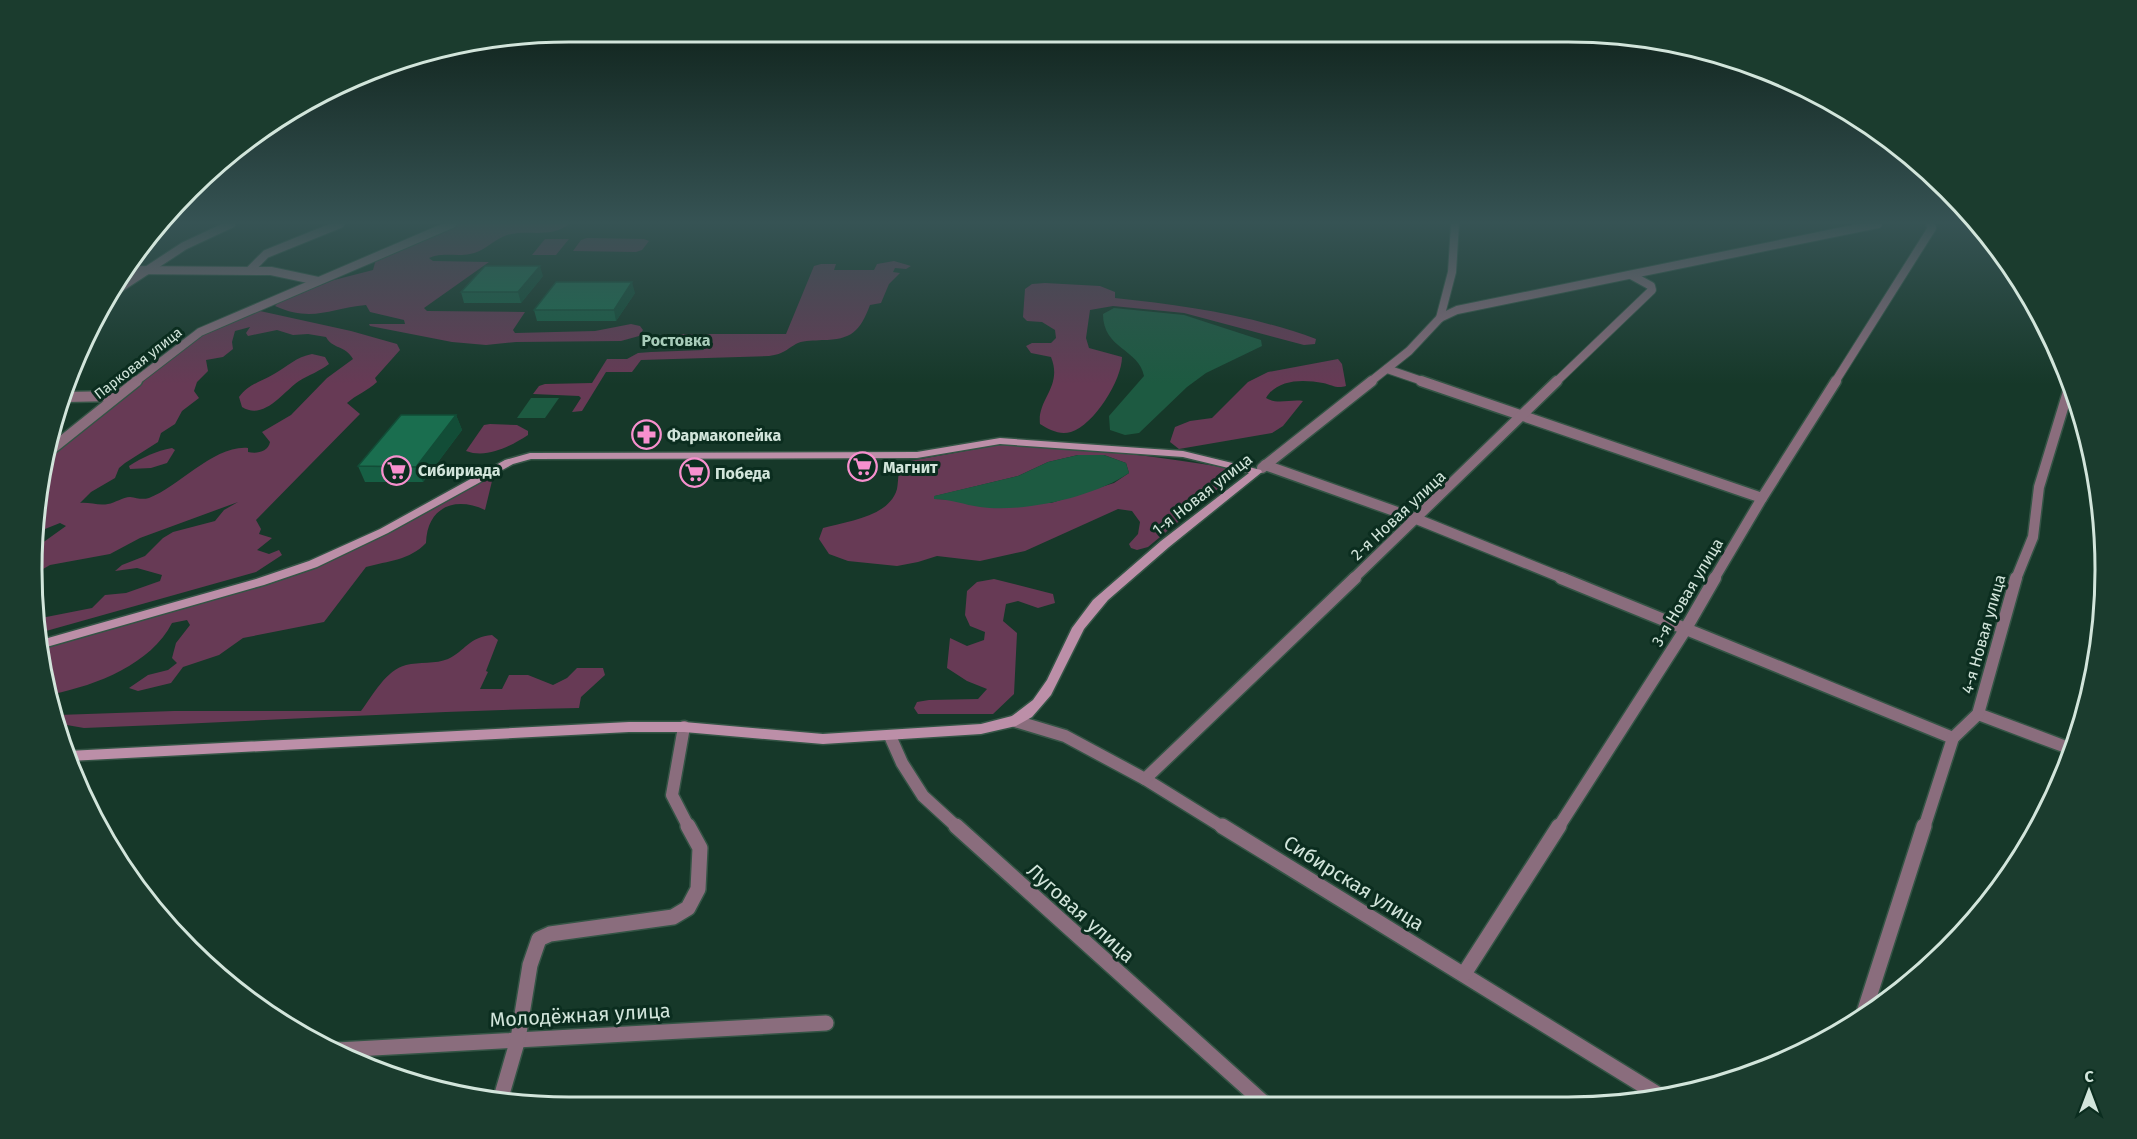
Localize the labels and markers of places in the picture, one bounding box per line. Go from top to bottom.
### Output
pharmacy icon: Фармакопейка [630,419,662,451]
place label: Фармакопейка [667,426,781,445]
supermarket icon: Магнит [846,451,878,483]
supermarket icon: Сибириада [381,454,413,486]
supermarket icon: Победа [678,457,710,489]
place label: Магнит [883,458,938,477]
place label: Сибириада [418,461,501,480]
place label: Победа [715,464,771,483]

